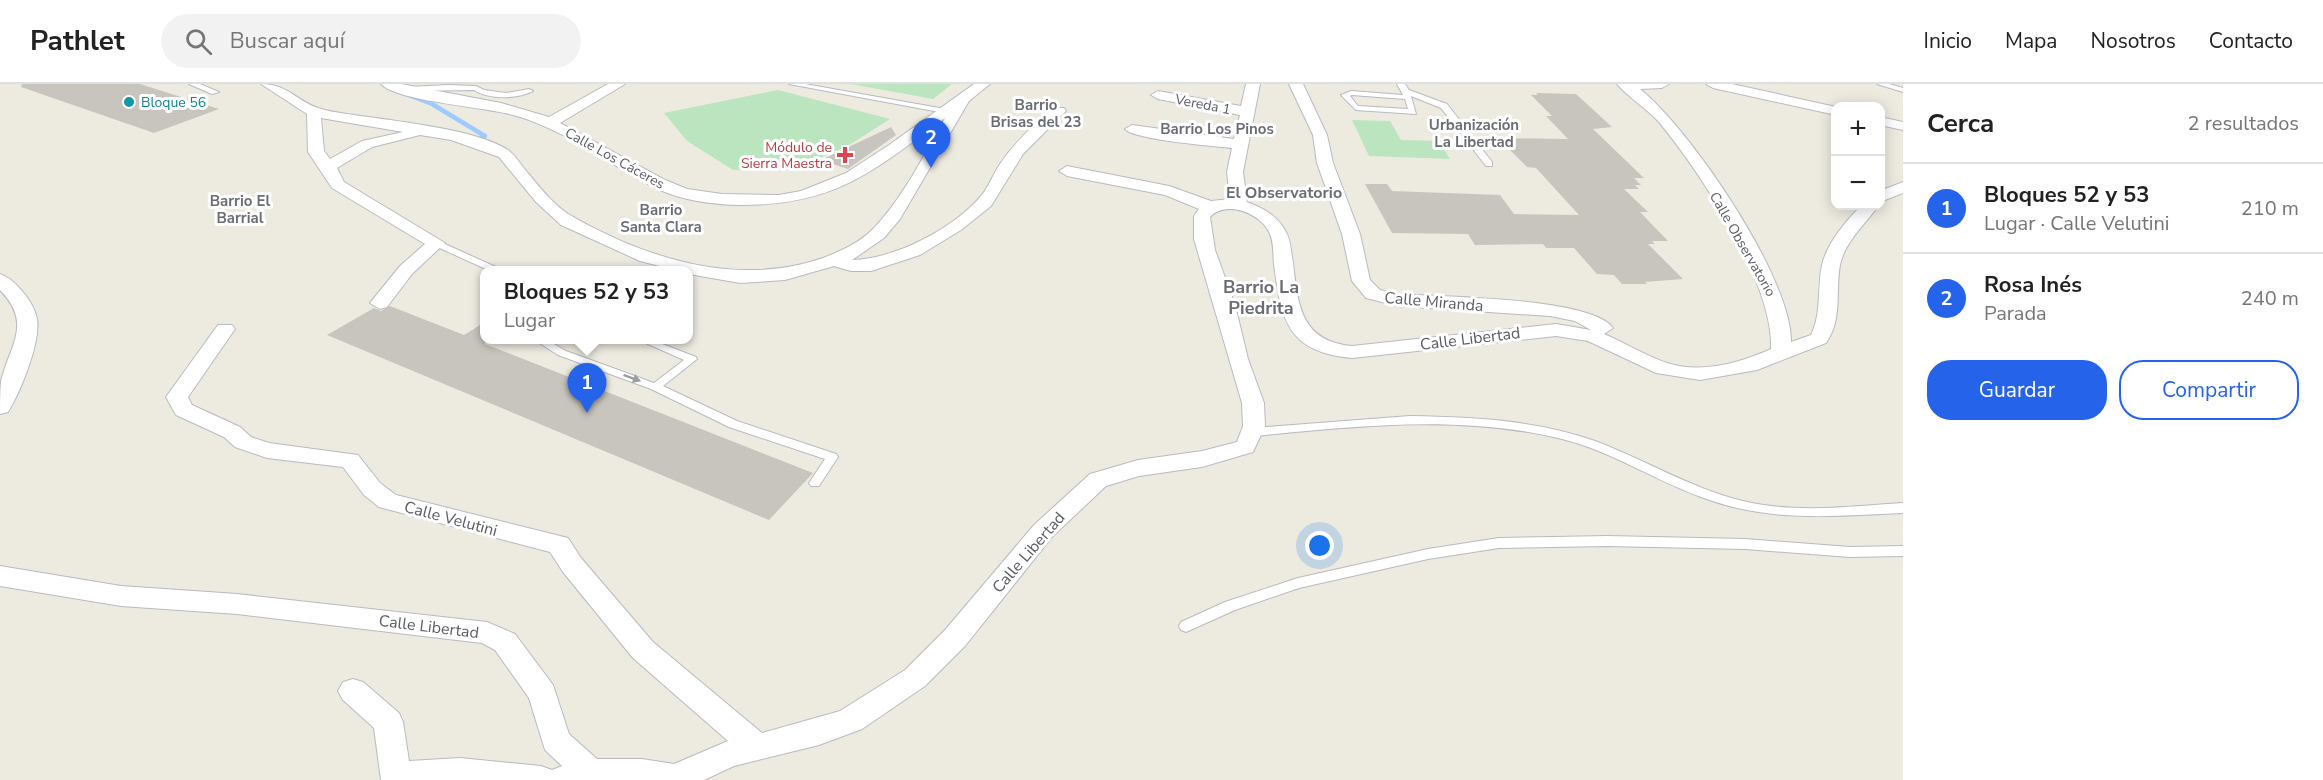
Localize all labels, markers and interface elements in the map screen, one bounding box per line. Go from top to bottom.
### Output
search box [161,14,581,68]
text: Pathlet [30,22,125,60]
icon: search [182,25,215,58]
text: Buscar aquí [230,26,345,56]
text: Inicio [1924,27,1972,55]
text: Mapa [2005,27,2057,55]
text: Nosotros [2090,27,2176,55]
text: Contacto [2209,27,2293,55]
street label: Vereda 1 [1173,90,1232,119]
place label: Bloque 56 [141,93,206,112]
marker: Bloque 56 [122,95,136,109]
district label: Barrio Brisas del 23 [991,95,1081,132]
map controls [1831,102,1885,210]
button: + [1831,102,1885,156]
text: Cerca [1927,106,1994,141]
text: 2 resultados [2188,110,2299,137]
district label: Urbanización La Libertad [1429,115,1519,152]
pin: 2 [912,118,950,168]
district label: Barrio Los Pinos [1160,119,1274,139]
street label: Calle Los Cáceres [562,123,668,194]
place label: Módulo de Sierra Maestra [741,138,832,173]
marker: Módulo de Sierra Maestra [836,146,854,164]
button: − [1831,156,1885,210]
text: Bloques 52 y 53 [1984,180,2150,210]
district label: El Observatorio [1226,182,1342,204]
street label: Calle Observatorio [1705,189,1780,300]
district label: Barrio El Barrial [210,191,270,228]
text: 1 [1941,195,1953,222]
text: 210 m [2241,195,2299,222]
district label: Barrio Santa Clara [620,200,702,237]
text: Lugar · Calle Velutini [1984,210,2169,237]
popup [480,266,693,344]
text: Rosa Inés [1984,270,2082,300]
district label: Barrio La Piedrita [1223,275,1299,320]
text: Bloques 52 y 53 [504,277,669,307]
text: 2 [1941,285,1953,312]
text: 240 m [2241,285,2299,312]
street label: Calle Miranda [1383,287,1484,317]
text: Parada [1984,300,2047,327]
text: Lugar [504,307,555,334]
street label: Calle Libertad [1419,322,1521,356]
button: Guardar [1927,360,2107,420]
button: Compartir [2119,360,2299,420]
pin: 1 [568,364,606,413]
one-way arrow [623,374,641,384]
street label: Calle Velutini [402,496,500,542]
street label: Calle Libertad [987,507,1070,598]
your location [1305,531,1334,560]
street label: Calle Libertad [378,610,480,644]

